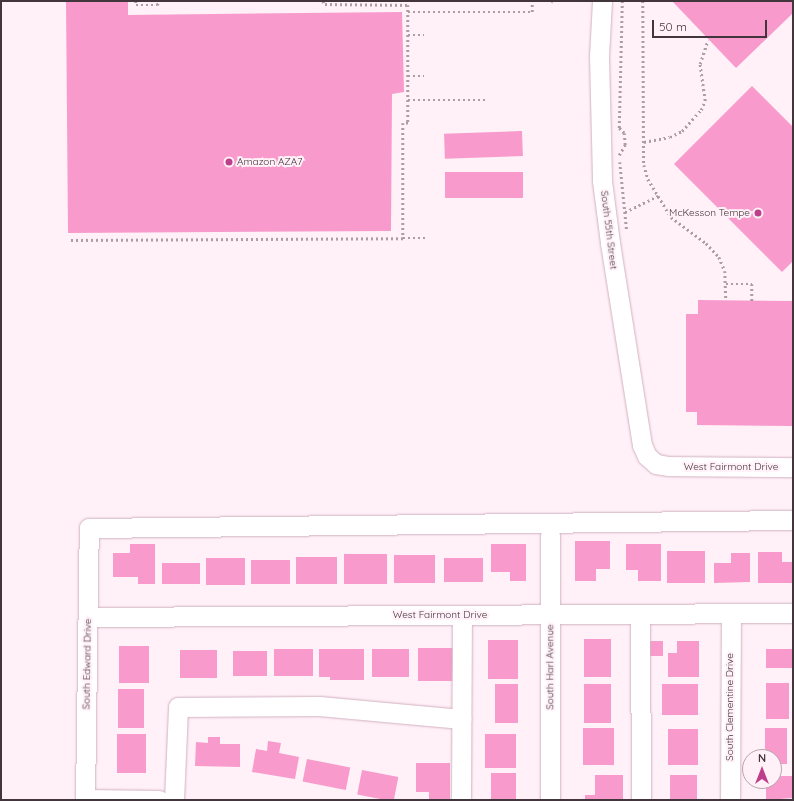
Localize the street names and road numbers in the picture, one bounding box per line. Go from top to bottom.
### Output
street label: South 55th Street [598,190,620,270]
street label: West Fairmont Drive [684,461,778,473]
street label: West Fairmont Drive [393,609,487,621]
street label: South Edward Drive [80,618,94,710]
street label: South Harl Avenue [544,624,556,710]
street label: South Clementine Drive [724,653,736,761]

